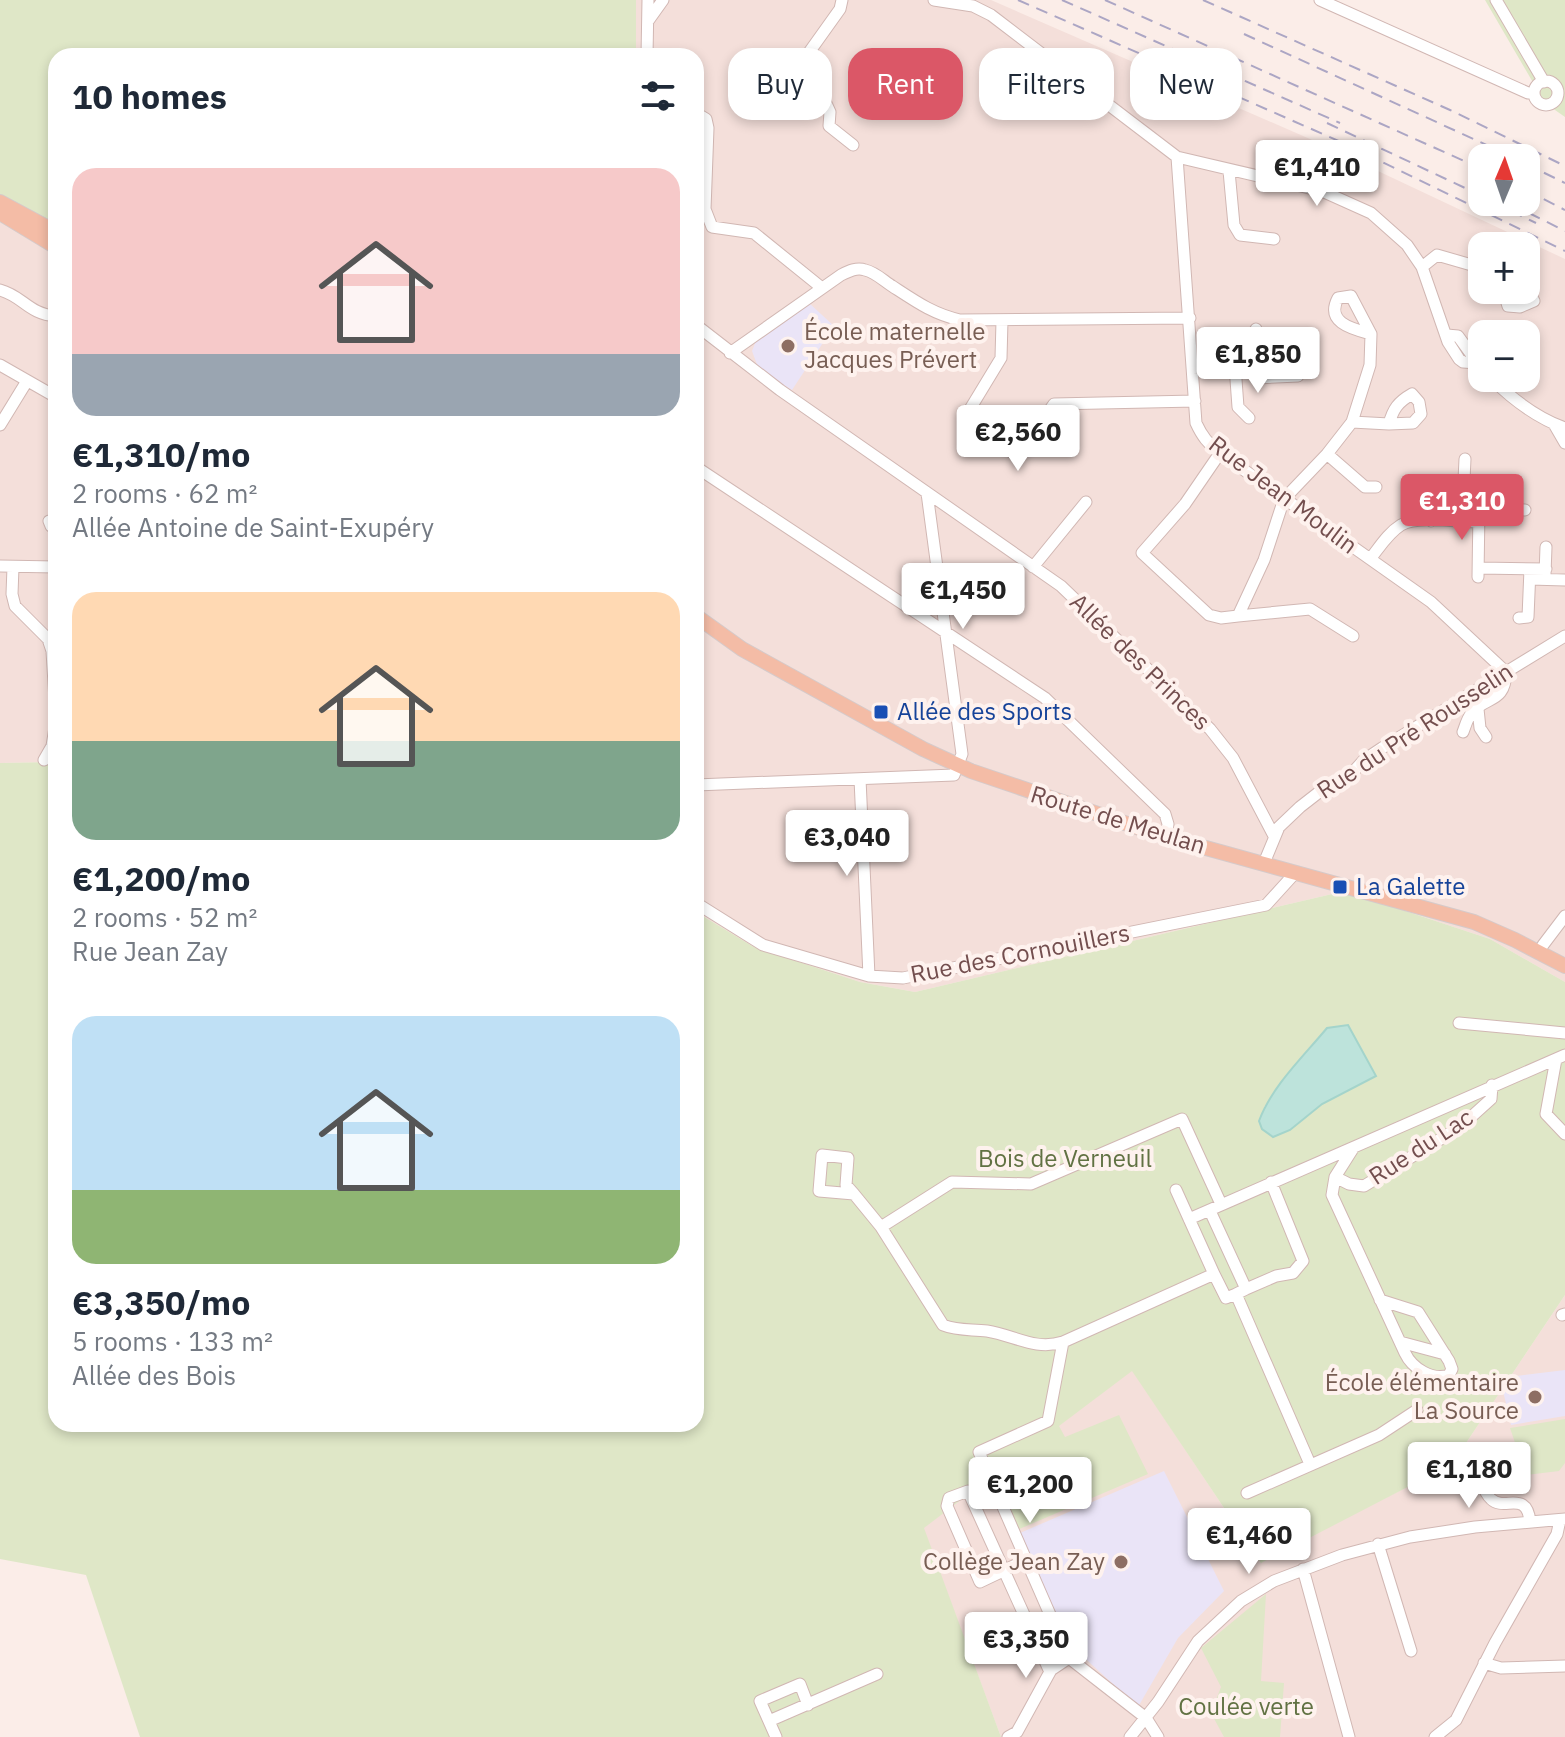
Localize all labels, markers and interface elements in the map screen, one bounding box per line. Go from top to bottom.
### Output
chip: Buy [728,48,832,120]
chip: Rent [848,48,963,120]
chip: Filters [979,48,1114,120]
chip: New [1130,48,1242,120]
text: 10 homes [72,74,227,118]
icon: filters [636,74,680,118]
pin: €1,410 [1252,140,1382,208]
north arrow [1468,144,1540,216]
map controls [1468,144,1540,392]
text: €1,410 [1274,149,1360,183]
icon: home [304,220,448,364]
button: + [1468,232,1540,304]
place label: École maternelle Jacques Prévert [804,315,986,375]
button: − [1468,320,1540,392]
pin: €1,850 [1193,327,1323,395]
text: €1,850 [1215,336,1301,370]
marker: École maternelle Jacques Prévert [779,337,797,355]
pin: €2,560 [953,405,1083,473]
text: €2,560 [975,414,1061,448]
street label: Rue Jean Moulin [1203,428,1364,561]
text: €1,310/mo [72,432,250,476]
pin: €1,310 [1397,474,1527,542]
text: 2 rooms · 62 m² [72,476,257,510]
text: €1,310 [1419,483,1505,517]
text: Allée Antoine de Saint-Exupéry [72,510,434,544]
pin: €1,450 [898,563,1028,631]
text: €1,450 [920,572,1006,606]
street label: Allée des Princes [1063,586,1218,737]
icon: home [304,644,448,788]
street label: Rue du Pré Rousselin [1310,655,1519,806]
place label: Allée des Sports [897,695,1072,727]
marker: Allée des Sports [872,703,890,721]
street label: Route de Meulan [1027,777,1210,861]
pin: €3,040 [782,810,912,878]
text: €3,040 [804,819,890,853]
text: €1,200/mo [72,856,250,900]
place label: La Galette [1356,870,1465,902]
marker: La Galette [1331,878,1349,896]
text: 2 rooms · 52 m² [72,900,257,934]
street label: Rue des Cornouillers [907,916,1132,990]
text: Rue Jean Zay [72,934,228,968]
icon: home [304,1068,448,1212]
street label: Rue du Lac [1362,1101,1479,1192]
park label: Bois de Verneuil [978,1142,1152,1174]
text: €3,350/mo [72,1280,250,1324]
text: 5 rooms · 133 m² [72,1324,273,1358]
text: Allée des Bois [72,1358,236,1392]
place label: École élémentaire La Source [1325,1366,1519,1426]
marker: École élémentaire La Source [1526,1388,1544,1406]
pin: €1,180 [1404,1442,1534,1510]
text: €1,180 [1426,1451,1512,1485]
pin: €1,200 [965,1457,1095,1525]
text: €1,200 [987,1466,1073,1500]
pin: €1,460 [1184,1508,1314,1576]
text: €1,460 [1206,1517,1292,1551]
place label: Collège Jean Zay [923,1545,1105,1577]
marker: Collège Jean Zay [1112,1553,1130,1571]
pin: €3,350 [961,1612,1091,1680]
text: €3,350 [983,1621,1069,1655]
park label: Coulée verte [1178,1690,1314,1722]

